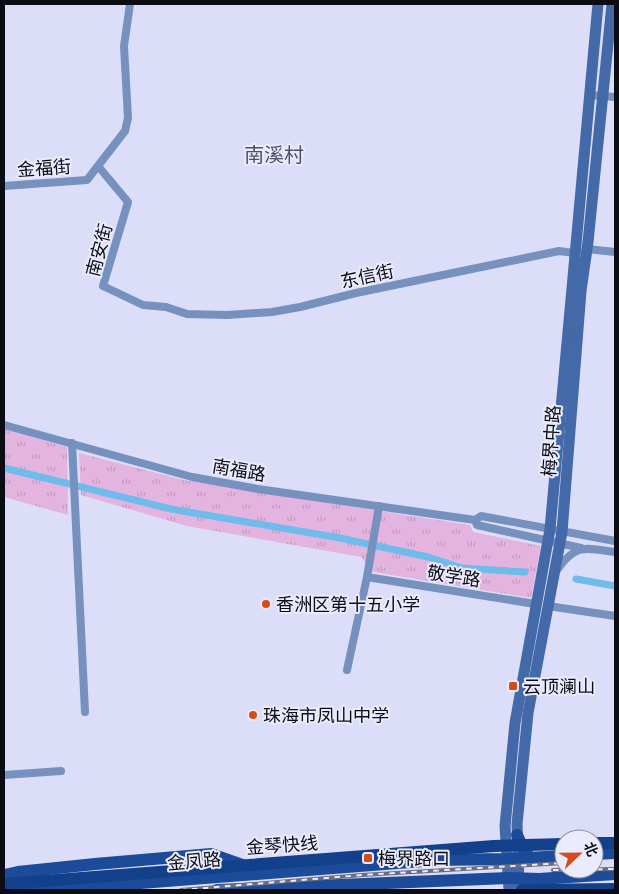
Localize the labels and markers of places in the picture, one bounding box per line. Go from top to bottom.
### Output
place label: 香洲区第十五小学 [276,593,420,616]
marker: 香洲区第十五小学 [260,598,272,610]
place label: 云顶澜山 [523,675,595,698]
marker: 云顶澜山 [507,680,519,692]
place label: 珠海市凤山中学 [263,704,389,727]
marker: 珠海市凤山中学 [247,709,259,721]
place label: 梅界路口 [378,847,450,870]
marker: 梅界路口 [362,852,374,864]

